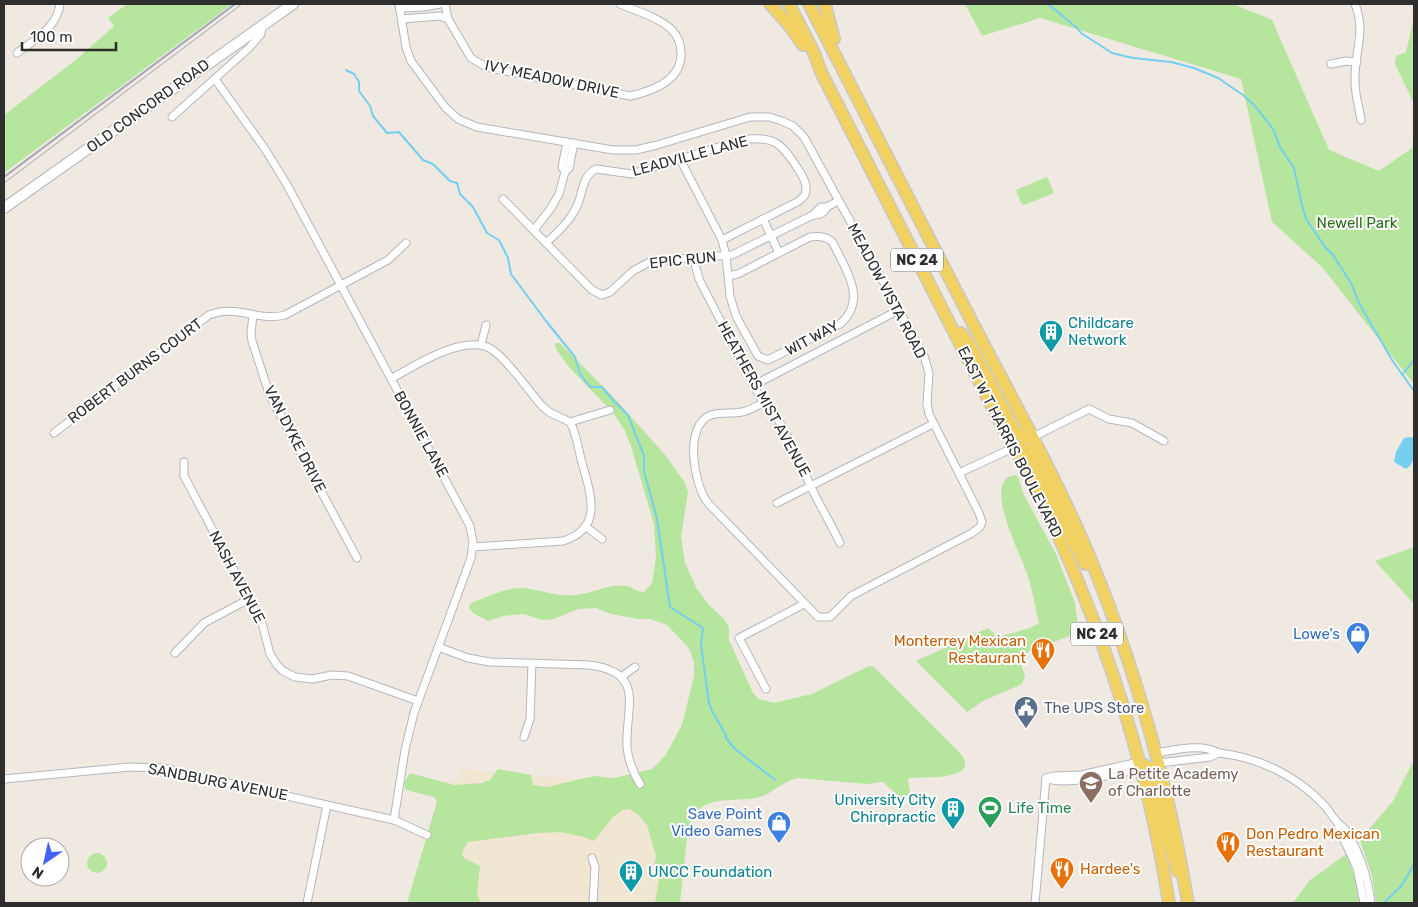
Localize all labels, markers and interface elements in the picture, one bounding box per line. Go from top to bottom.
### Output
scale bar [22,20,116,52]
text: 100 m [30,28,72,46]
street label: OLD CONCORD ROAD [83,55,213,157]
street label: IVY MEADOW DRIVE [483,56,621,102]
street label: LEADVILLE LANE [630,132,750,180]
park label: Newell Park [1316,214,1398,232]
street label: MEADOW VISTA ROAD [844,220,930,362]
street label: EPIC RUN [649,248,717,272]
road number: NC 24 [891,248,943,272]
street label: ROBERT BURNS COURT [64,314,206,427]
place label: Childcare Network [1068,314,1134,349]
street label: WIT WAY [782,316,842,360]
street label: HEATHERS MIST AVENUE [714,318,814,480]
building icon: Childcare Network [1038,319,1064,353]
street label: EAST W T HARRIS BOULEVARD [954,344,1066,540]
street label: VAN DYKE DRIVE [260,382,330,496]
street label: BONNIE LANE [390,388,452,480]
street label: NASH AVENUE [205,528,269,626]
shop icon: Lowe's [1345,621,1371,655]
road number: NC 24 [1071,622,1123,646]
place label: Lowe's [1293,625,1340,643]
place label: Monterrey Mexican Restaurant [894,632,1026,667]
restaurant icon: Monterrey Mexican Restaurant [1030,637,1056,671]
public building icon: The UPS Store [1013,695,1039,729]
place label: The UPS Store [1044,699,1145,717]
street label: SANDBURG AVENUE [147,760,289,804]
place label: La Petite Academy of Charlotte [1108,765,1239,800]
school or university icon: La Petite Academy of Charlotte [1078,770,1104,804]
place label: University City Chiropractic [834,791,936,826]
sports icon: Life Time [977,795,1003,829]
building icon: University City Chiropractic [940,796,966,830]
place label: Life Time [1008,799,1071,817]
place label: Save Point Video Games [671,805,762,840]
shop icon: Save Point Video Games [766,810,792,844]
place label: Don Pedro Mexican Restaurant [1246,825,1380,860]
restaurant icon: Don Pedro Mexican Restaurant [1215,830,1241,864]
north arrow [20,837,70,887]
restaurant icon: Hardee's [1049,856,1075,890]
building icon: UNCC Foundation [618,859,644,893]
place label: Hardee's [1080,860,1141,878]
text: N [29,862,47,882]
place label: UNCC Foundation [648,863,772,881]

